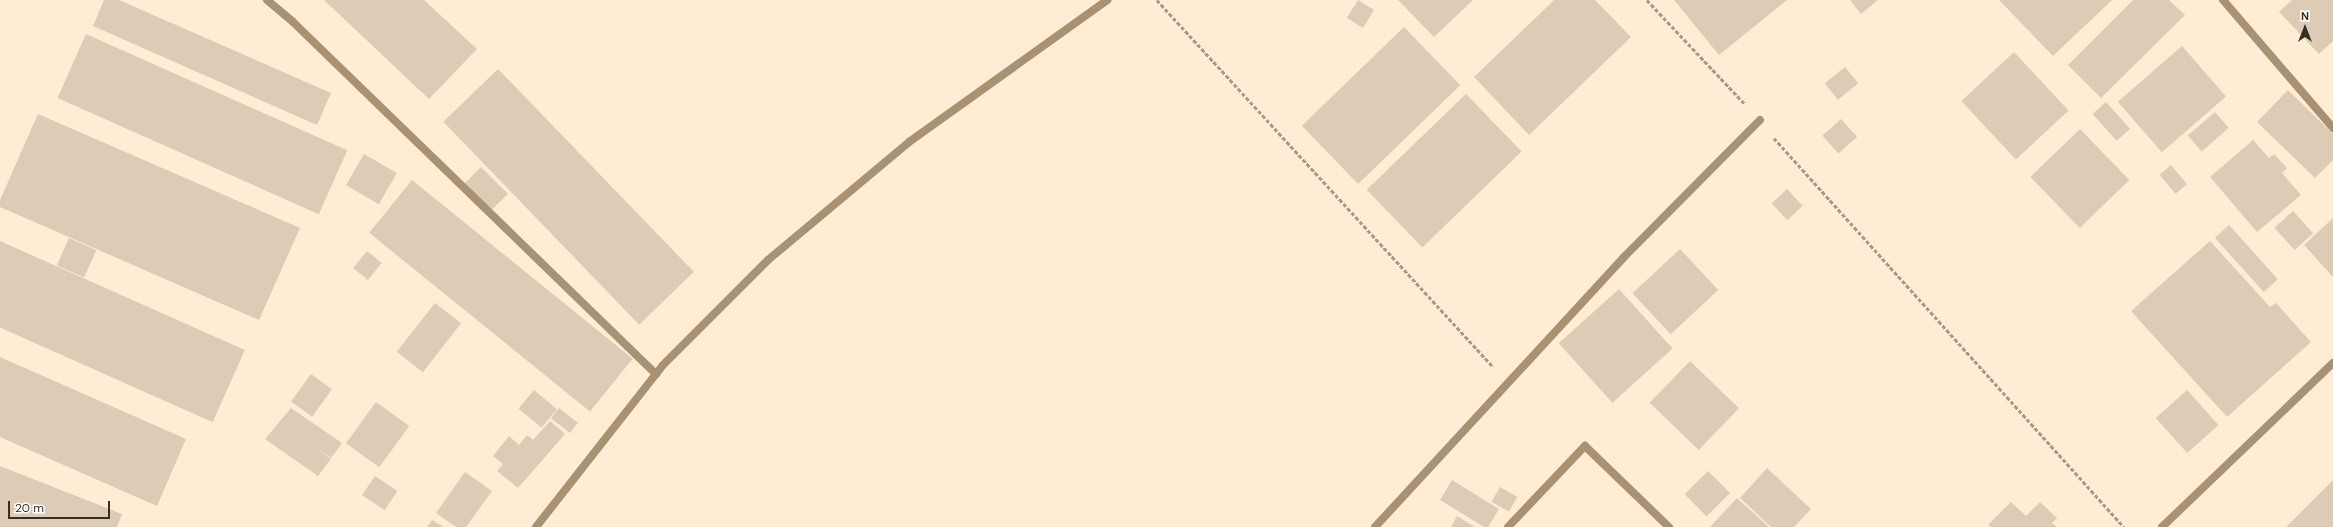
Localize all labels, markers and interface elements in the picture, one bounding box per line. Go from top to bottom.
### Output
north arrow [2285,8,2325,48]
text: N [2301,9,2309,23]
scale bar [10,493,112,519]
text: 20 m [15,500,44,516]

